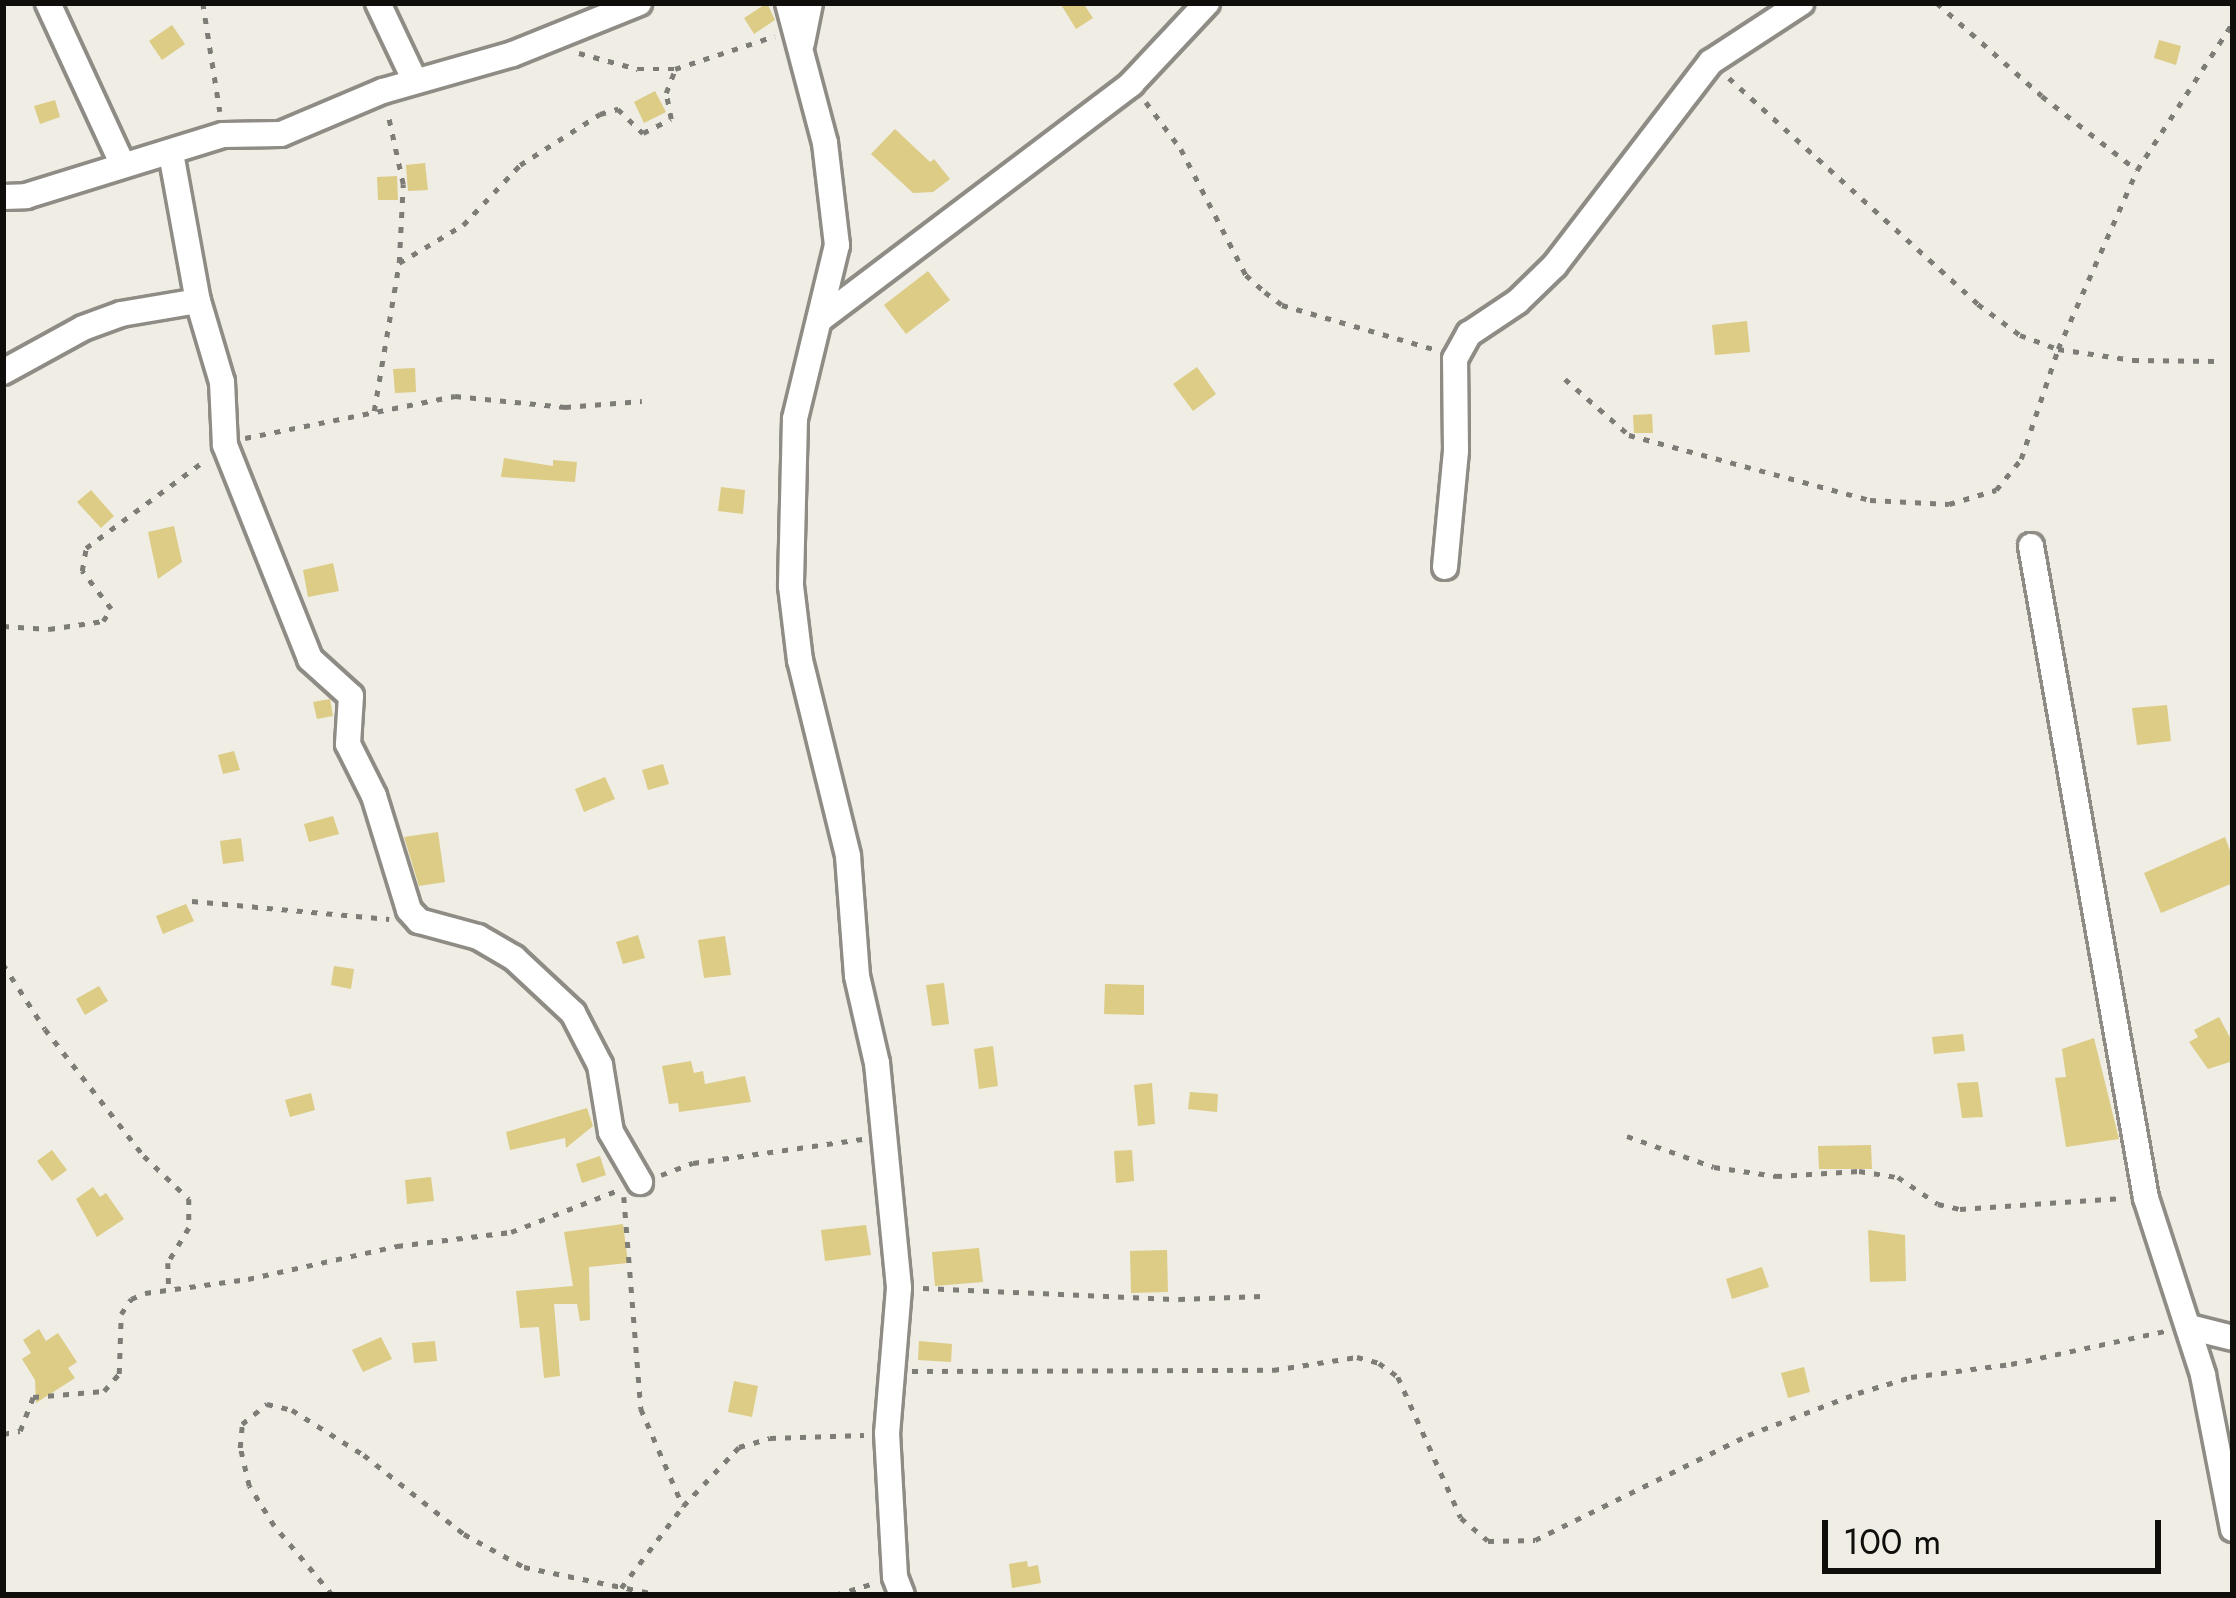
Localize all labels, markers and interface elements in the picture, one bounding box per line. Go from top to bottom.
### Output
scale bar [1828,1496,2167,1570]
text: 100 m [1843,1515,1941,1567]

